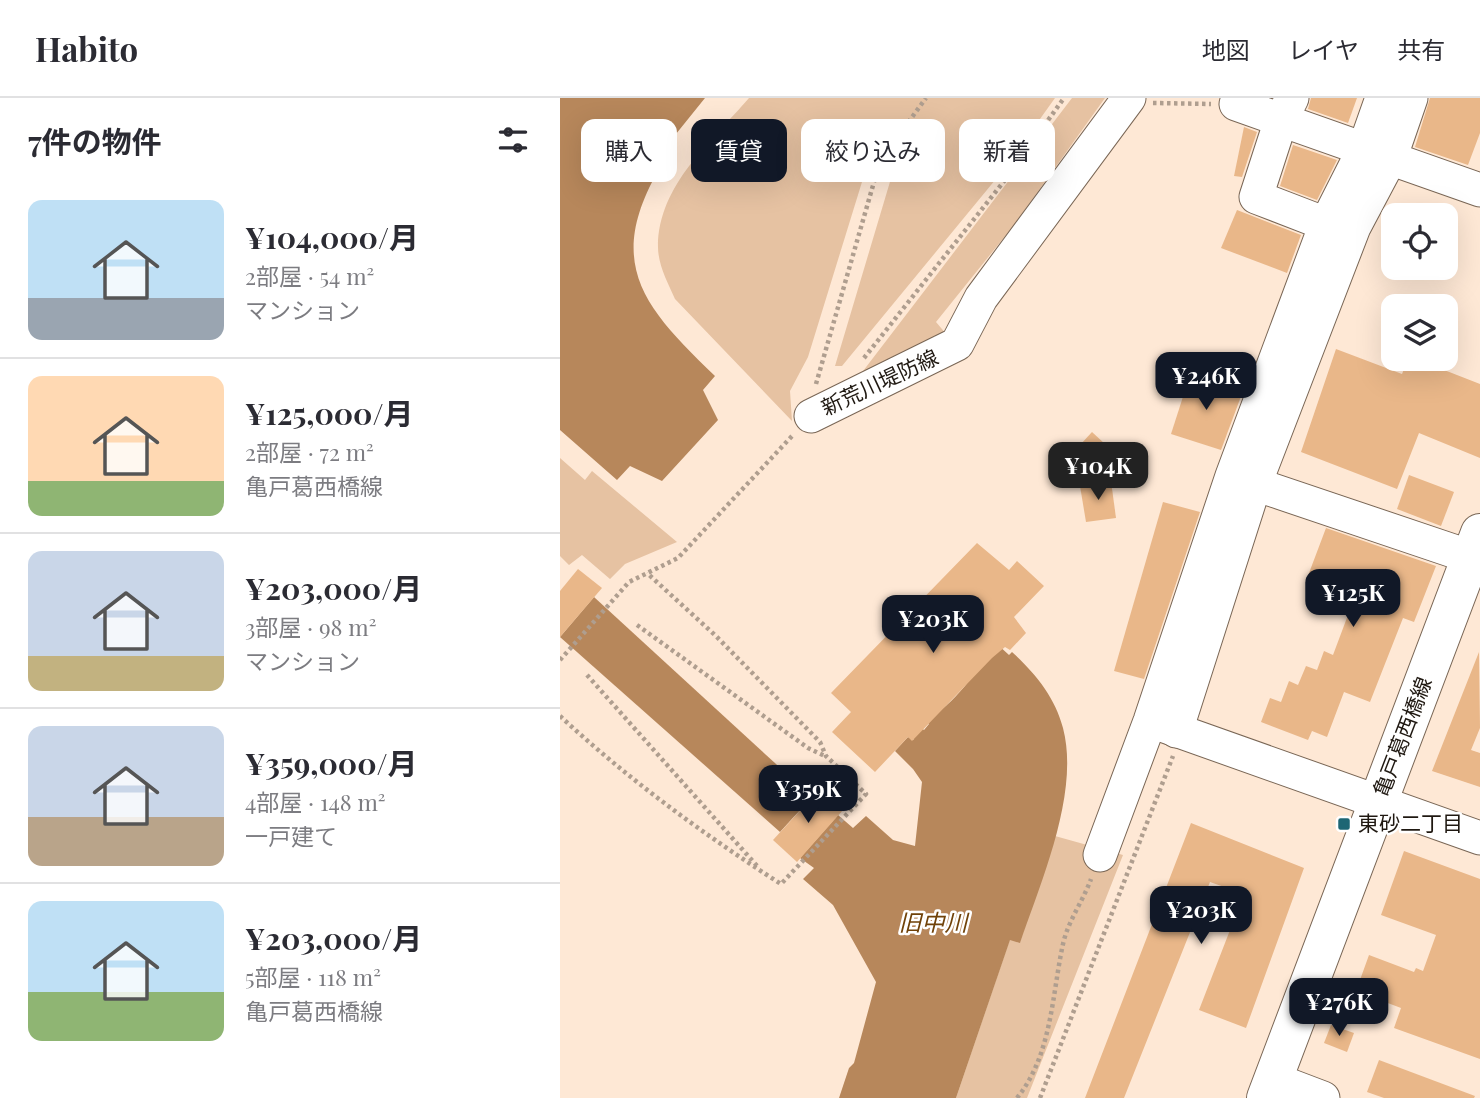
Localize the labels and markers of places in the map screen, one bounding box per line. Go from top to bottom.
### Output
pin: ¥246K [1157,352,1255,412]
pin: ¥104K [1049,442,1147,502]
pin: ¥125K [1304,570,1402,629]
pin: ¥203K [884,596,982,655]
pin: ¥359K [759,766,857,825]
place label: 東砂二丁目 [1358,808,1463,836]
marker: 東砂二丁目 [1336,816,1352,832]
pin: ¥203K [1152,886,1250,946]
pin: ¥276K [1290,978,1388,1038]

